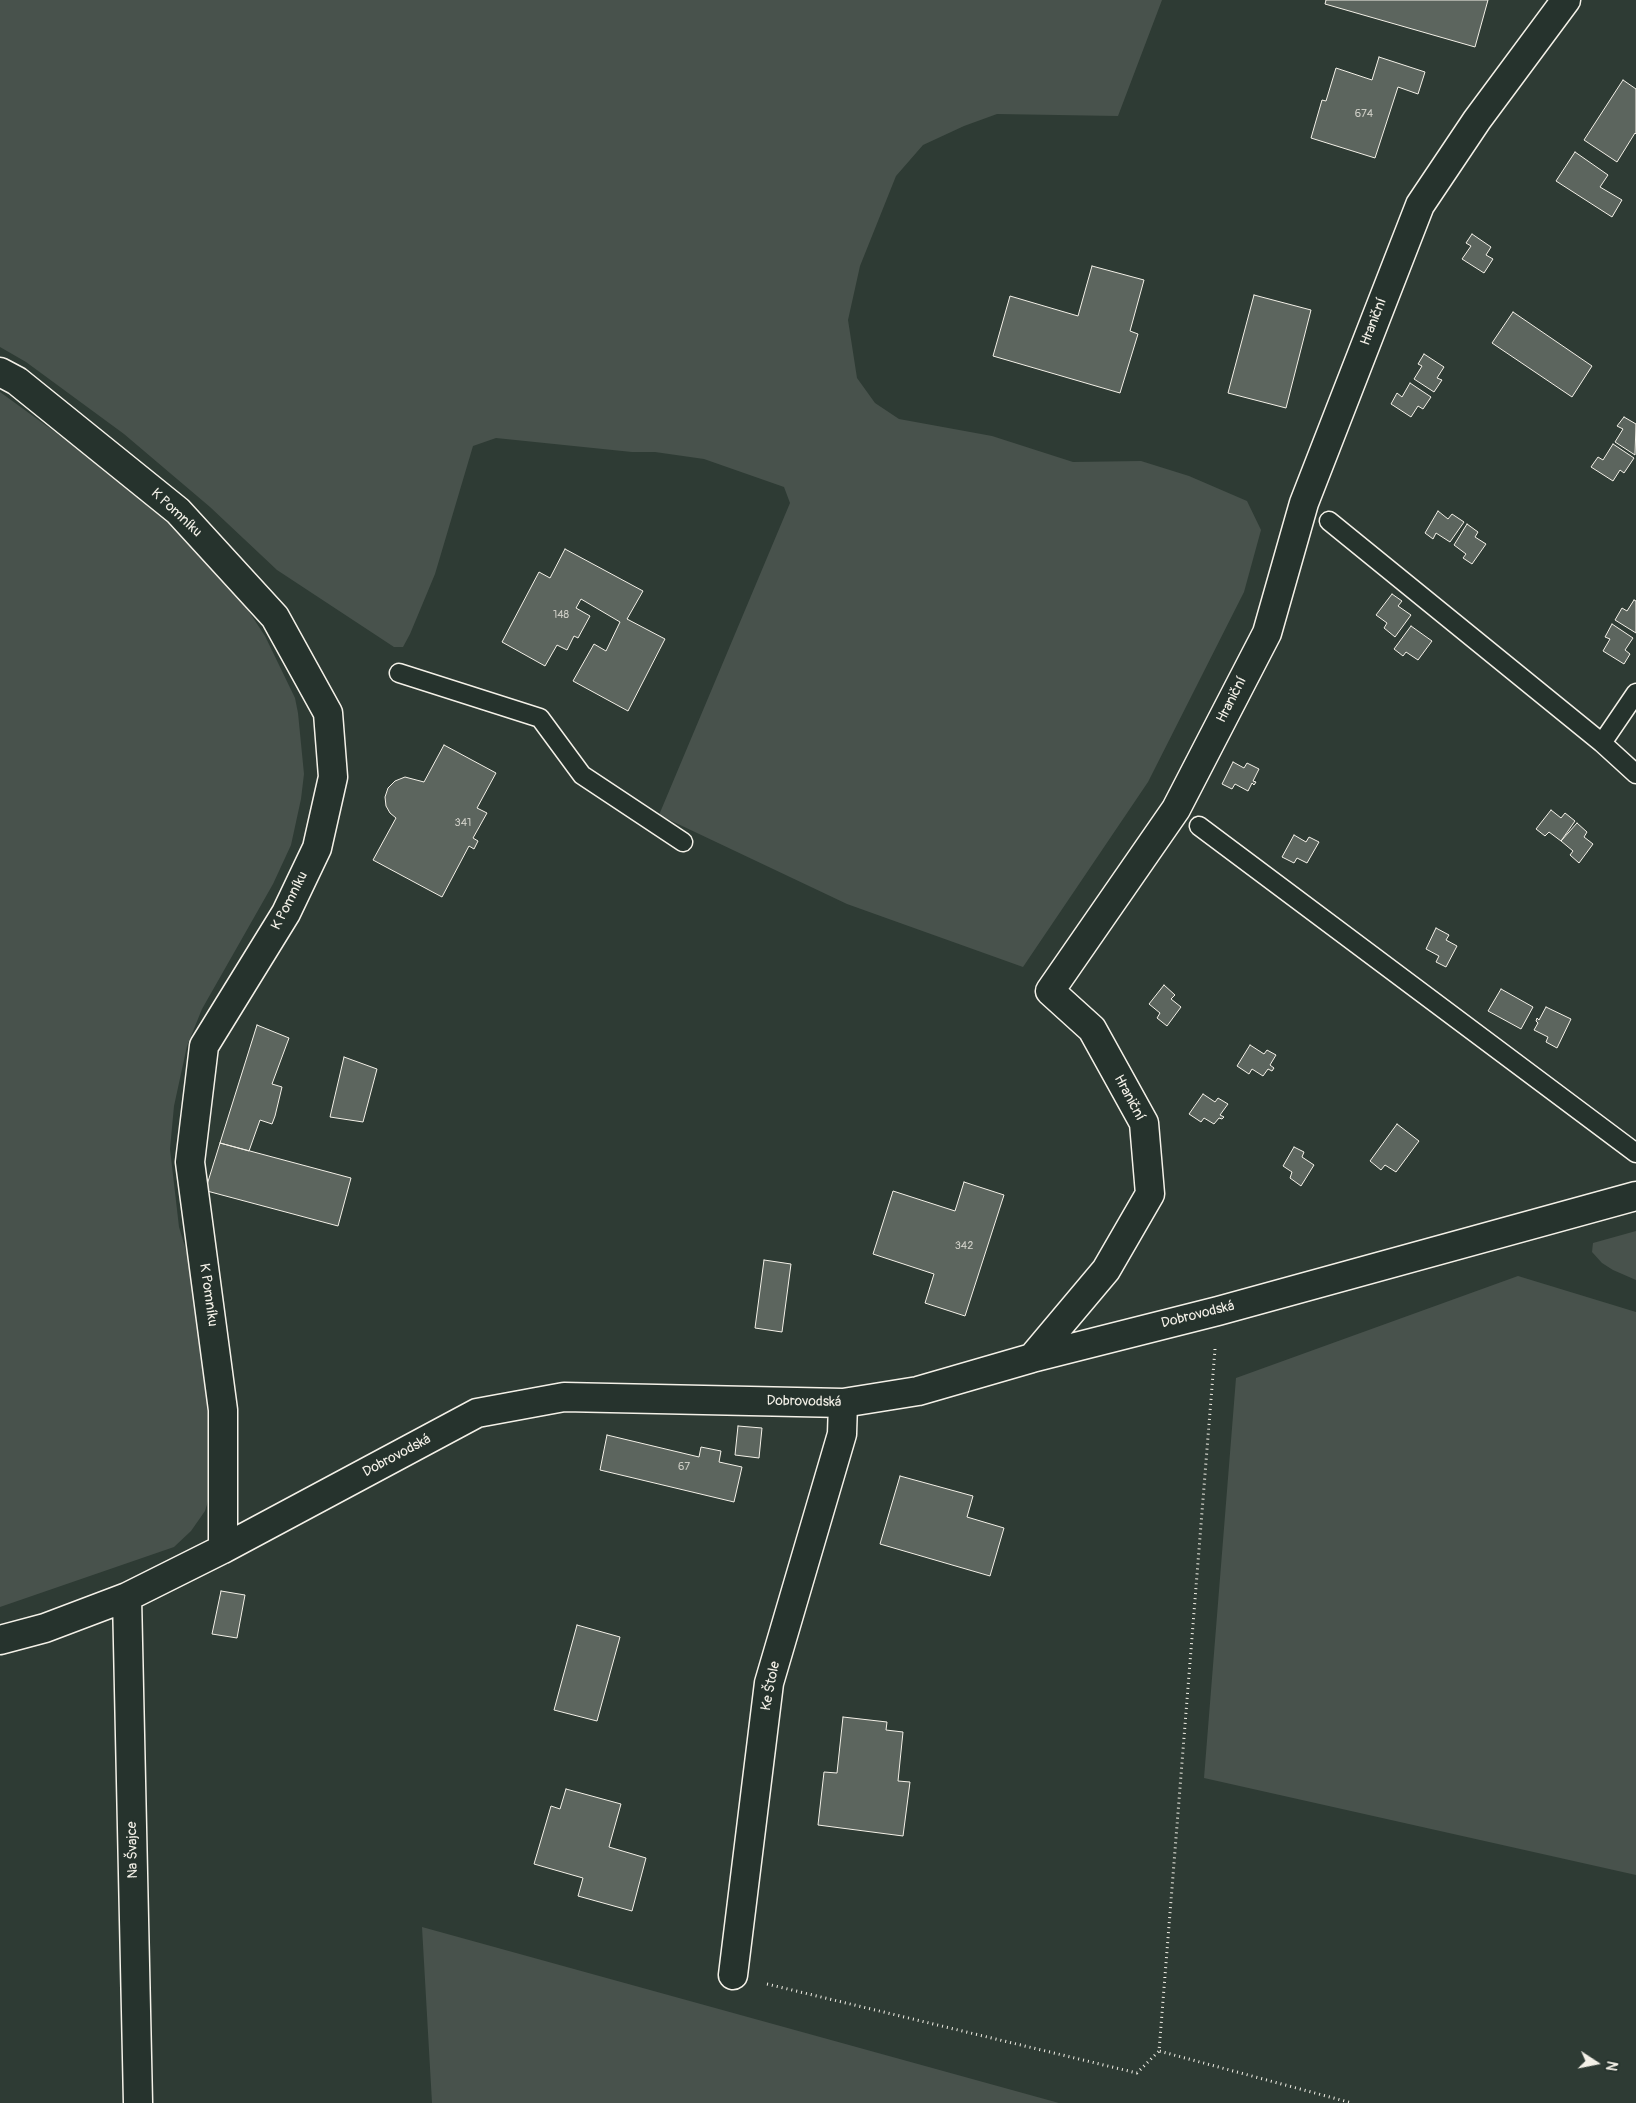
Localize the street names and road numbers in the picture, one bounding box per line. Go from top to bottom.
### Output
street label: Hraniční [1357,296,1391,348]
street label: K Pomníku [147,485,205,541]
street label: Hraniční [1213,674,1251,726]
street label: K Pomníku [268,869,312,933]
street label: Hraniční [1110,1072,1148,1124]
street label: K Pomníku [195,1262,221,1328]
street label: Dobrovodská [1160,1298,1236,1332]
street label: Dobrovodská [766,1393,842,1411]
street label: Dobrovodská [360,1431,434,1481]
street label: Ke Štole [758,1660,784,1712]
street label: Na Švajce [124,1821,142,1879]

